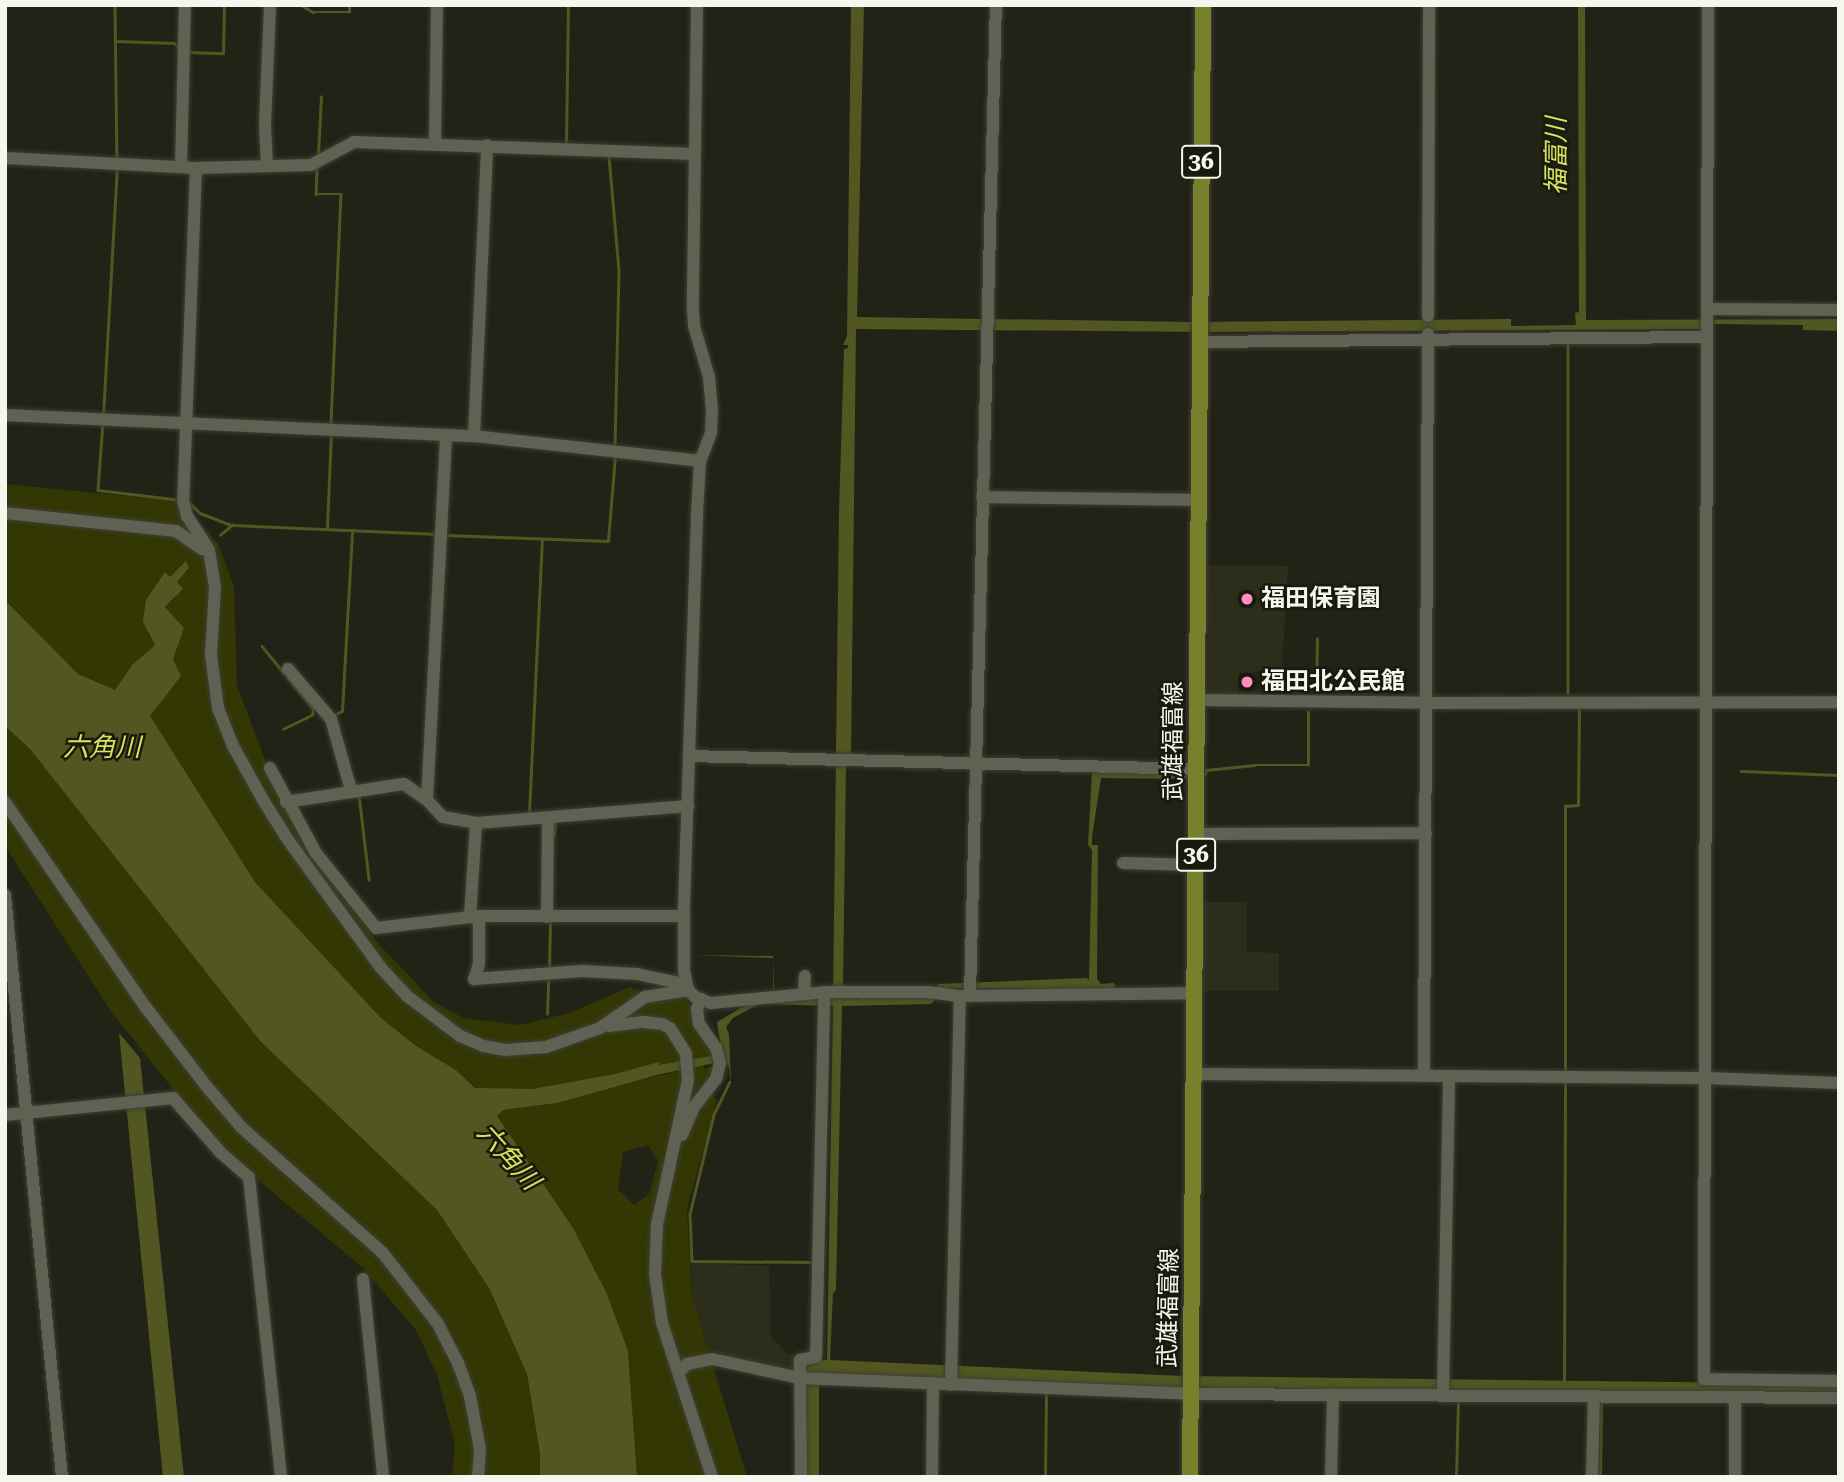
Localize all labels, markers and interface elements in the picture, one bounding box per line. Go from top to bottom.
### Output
water label: 福富川 [1541,117,1573,195]
road number: 36 [1180,142,1222,182]
place label: 福田保育園 [1261,585,1381,613]
marker: 福田保育園 [1239,591,1255,607]
place label: 福田北公民館 [1261,668,1405,696]
marker: 福田北公民館 [1239,674,1255,690]
street label: 武雄福富線 [1160,681,1188,801]
water label: 六角川 [63,732,141,764]
road number: 36 [1175,835,1217,874]
water label: 六角川 [470,1118,546,1196]
street label: 武雄福富線 [1154,1248,1184,1368]

